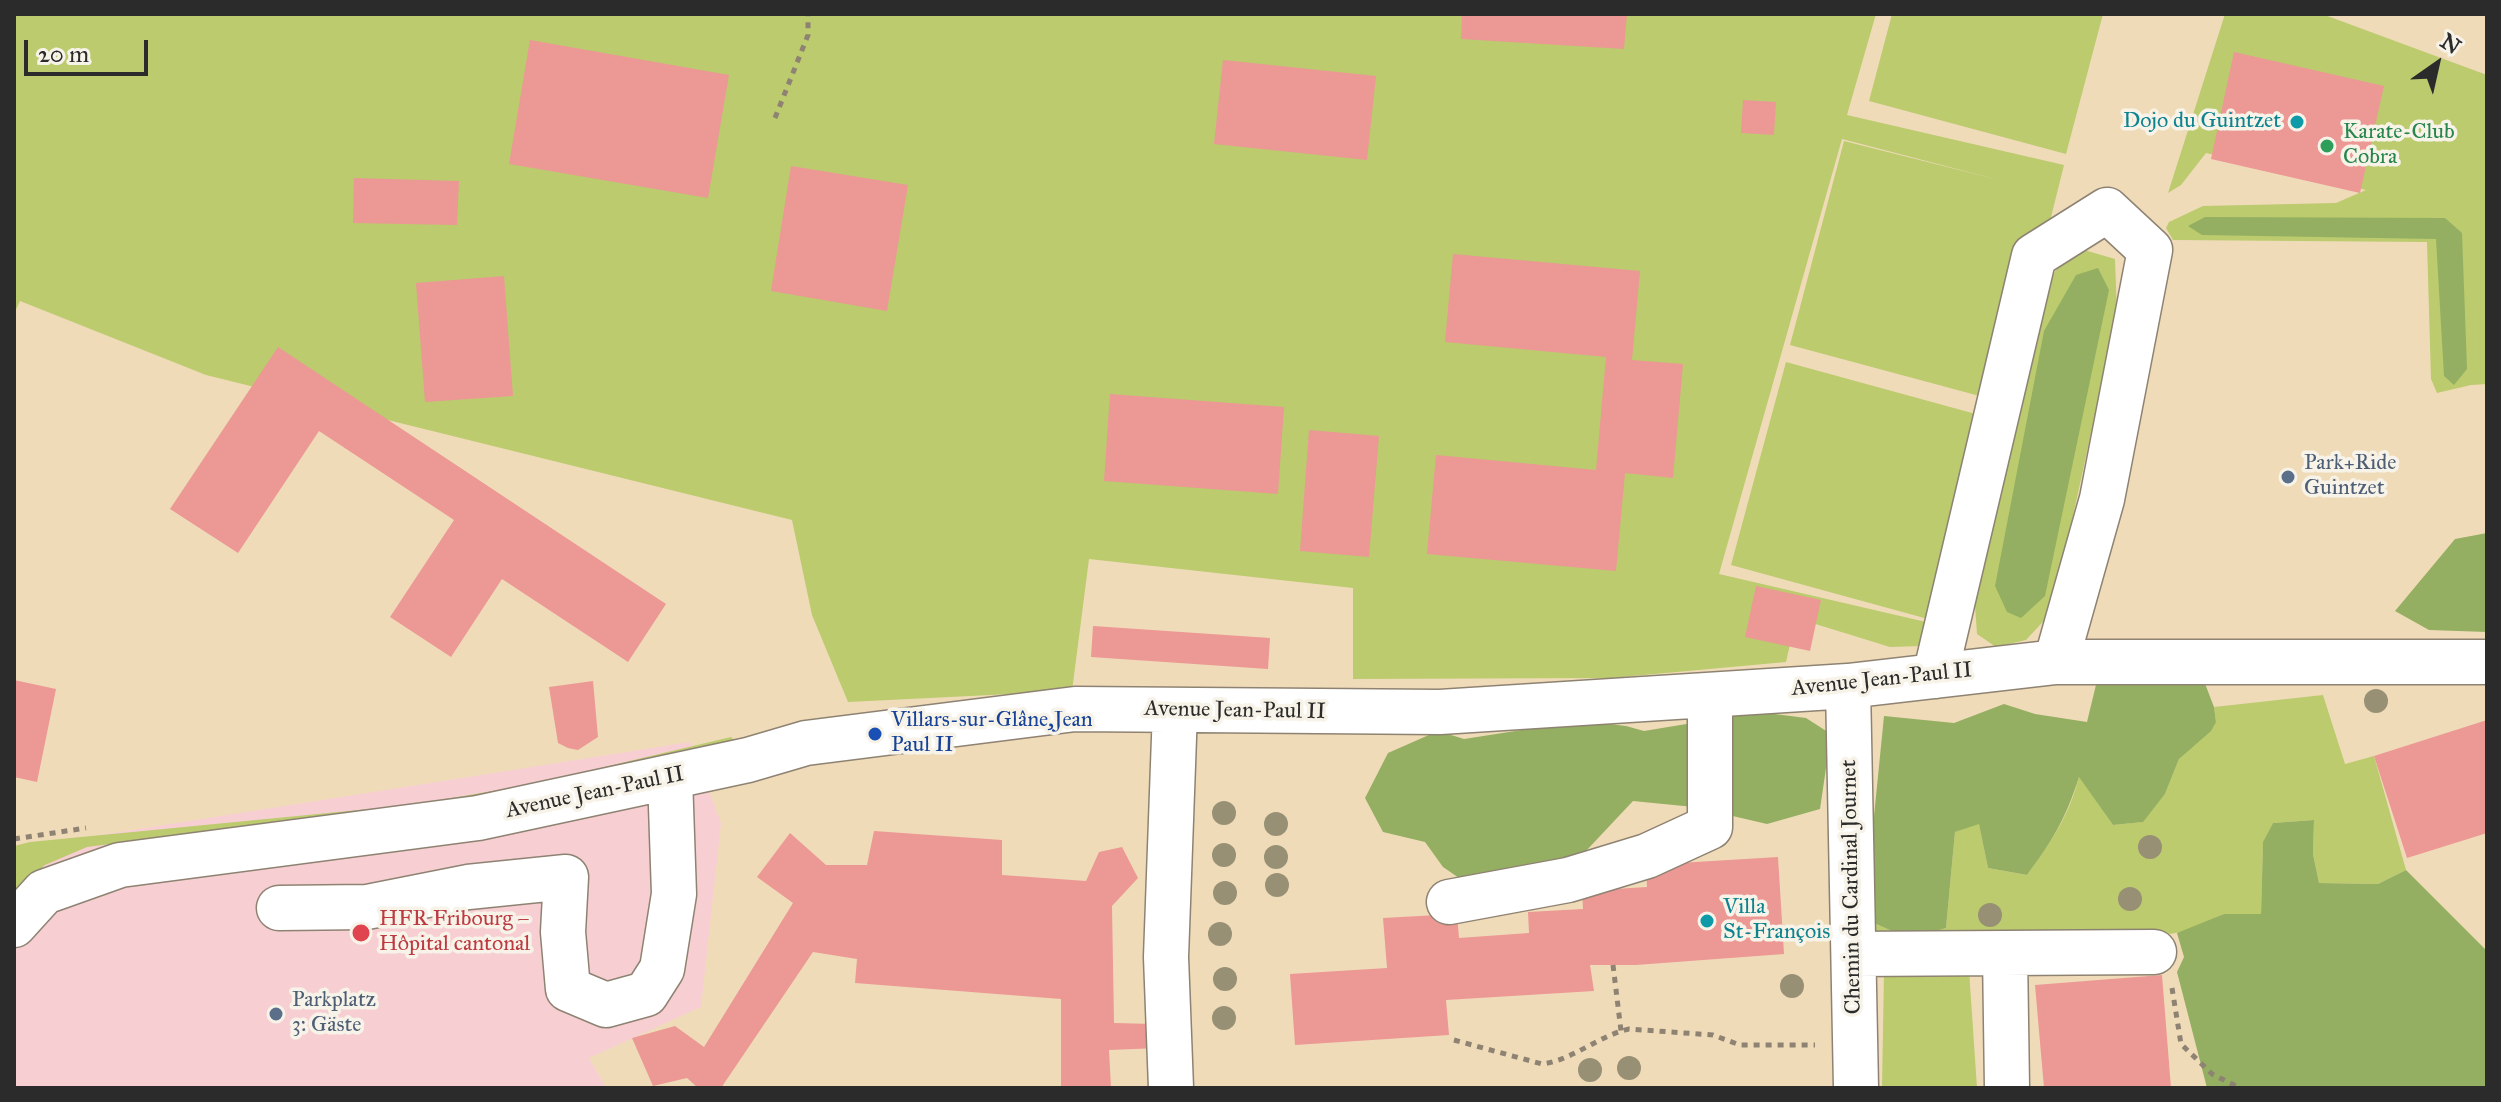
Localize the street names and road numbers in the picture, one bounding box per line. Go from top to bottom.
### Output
street label: Avenue Jean-Paul II [1790,657,1974,703]
street label: Avenue Jean-Paul II [1144,696,1326,726]
street label: Chemin du Cardinal Journet [1837,759,1867,1015]
street label: Avenue Jean-Paul II [504,761,686,825]

